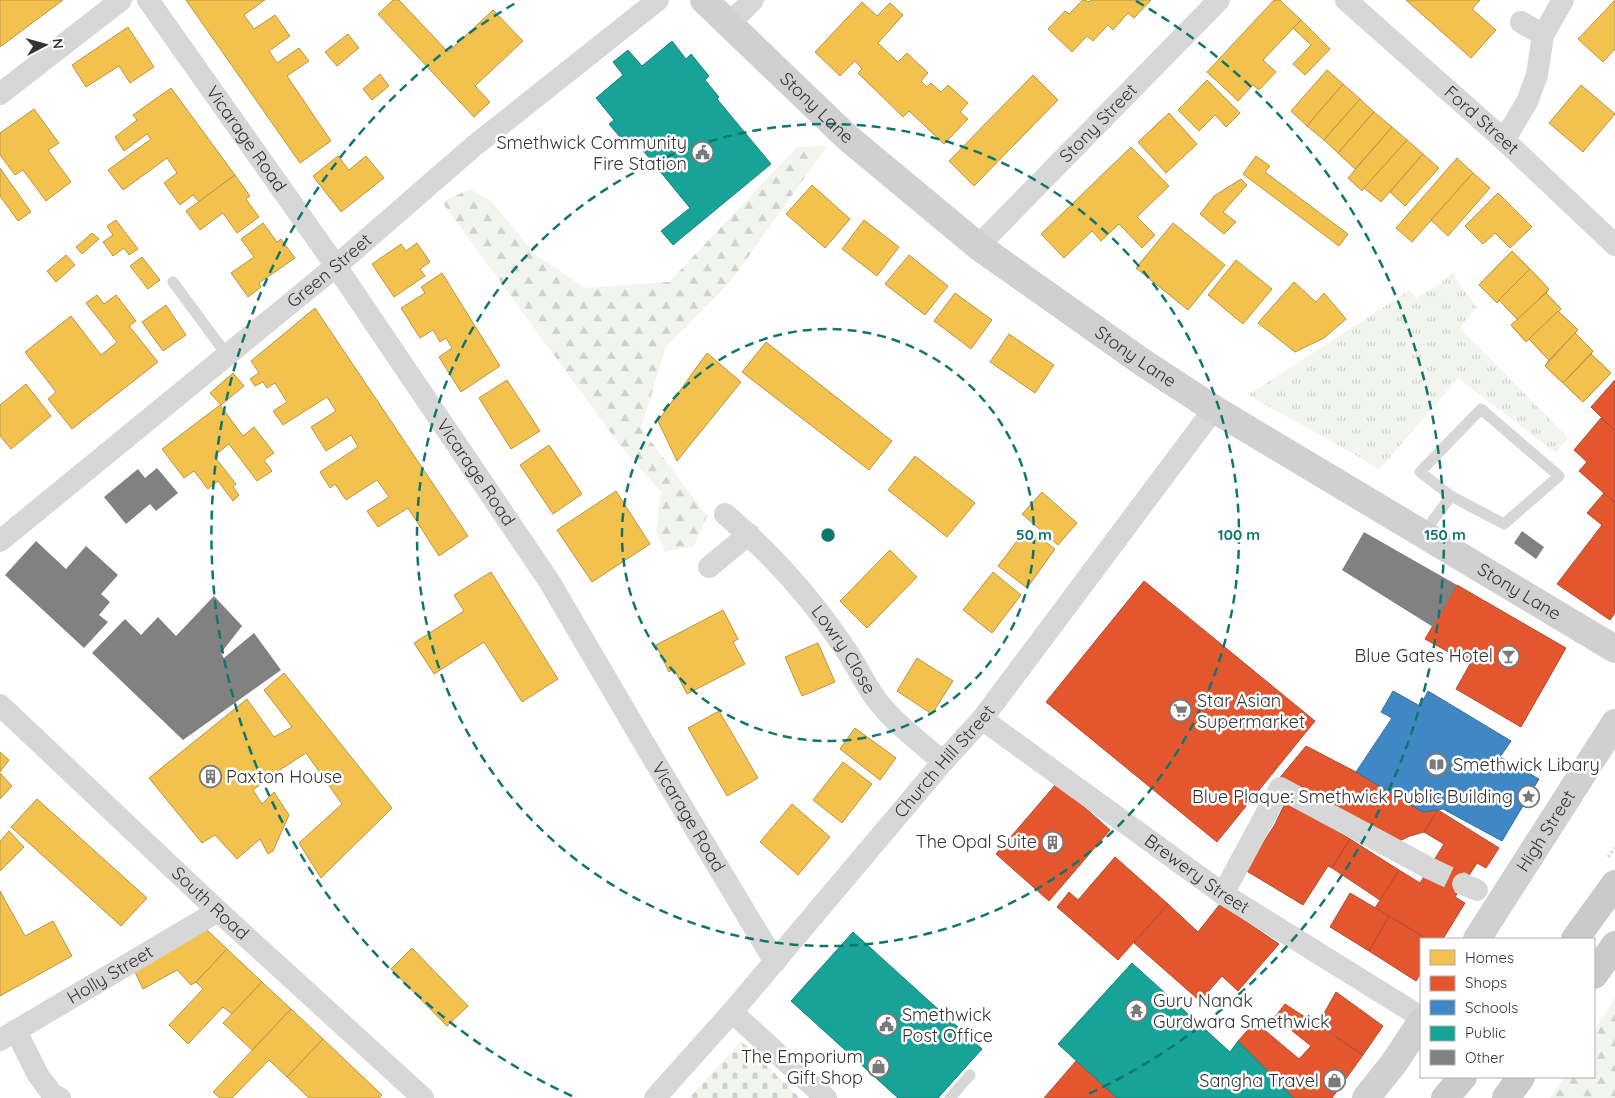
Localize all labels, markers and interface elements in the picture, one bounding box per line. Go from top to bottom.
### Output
north arrow [20,20,70,70]
text: N [48,38,67,50]
street label: Stony Lane [775,67,859,148]
street label: Stony Street [1054,78,1142,167]
street label: Ford Street [1440,80,1524,159]
street label: Vicarage Road [201,81,292,196]
place label: Smethwick Community Fire Station [496,131,687,175]
public building icon: Smethwick Community Fire Station [691,141,715,165]
street label: Green Street [282,228,376,313]
street label: Stony Lane [1091,320,1181,392]
street label: Vicarage Road [432,414,520,530]
text: 50 m [1016,525,1052,544]
text: 100 m [1218,525,1260,544]
text: 150 m [1424,525,1466,544]
centre of rings [819,526,837,544]
street label: Stony Lane [1473,557,1566,625]
street label: Lowry Close [807,600,881,698]
place label: Blue Gates Hotel [1355,644,1493,667]
bar icon: Blue Gates Hotel [1497,644,1521,668]
place label: Star Asian Supermarket [1197,689,1305,733]
supermarket icon: Star Asian Supermarket [1169,699,1193,723]
street label: Church Hill Street [889,700,1000,822]
library icon: Smethwick Libary [1425,753,1449,777]
place label: Smethwick Libary [1453,753,1600,776]
street label: Vicarage Road [647,757,730,876]
building icon: Paxton House [198,765,222,789]
place label: Paxton House [226,765,342,788]
place label: Blue Plaque: Smethwick Public Building [1192,785,1513,808]
place icon: Blue Plaque: Smethwick Public Building [1517,785,1541,809]
street label: High Street [1511,786,1580,876]
street label: Brewery Street [1140,829,1254,919]
place label: The Opal Suite [916,830,1037,853]
building icon: The Opal Suite [1041,830,1065,854]
street label: South Road [167,861,254,945]
legend [1420,938,1595,1078]
street label: Holly Street [63,940,157,1009]
text: Homes [1465,948,1514,967]
text: Shops [1465,973,1507,992]
place label: Guru Nanak Gurdwara Smethwick [1153,989,1330,1033]
text: Schools [1465,998,1518,1017]
temple icon: Guru Nanak Gurdwara Smethwick [1125,999,1149,1023]
place label: Smethwick Post Office [902,1003,993,1047]
public building icon: Smethwick Post Office [874,1013,898,1037]
text: Public [1465,1023,1506,1042]
place label: The Emporium Gift Shop [741,1045,863,1089]
text: Other [1465,1048,1505,1067]
shop icon: The Emporium Gift Shop [867,1055,891,1079]
place label: Sangha Travel [1199,1069,1319,1092]
shop icon: Sangha Travel [1323,1069,1347,1093]

